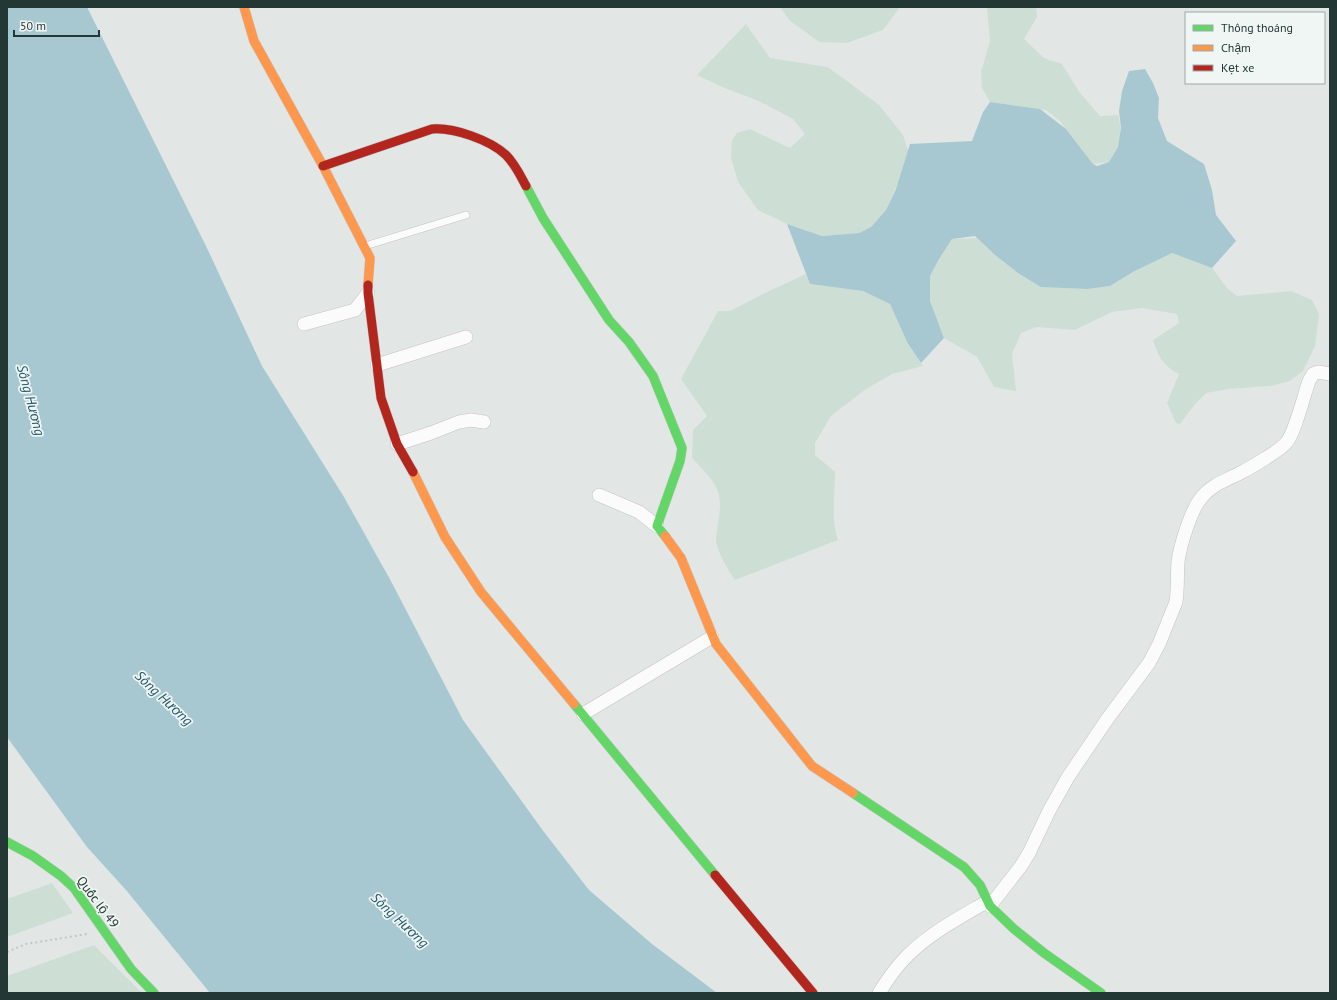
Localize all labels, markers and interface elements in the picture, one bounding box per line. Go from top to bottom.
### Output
scale bar [14,12,99,38]
legend [1185,12,1325,84]
text: 50 m [20,18,46,33]
text: Thông thoáng [1221,20,1293,35]
text: Chậm [1221,40,1251,55]
text: Kẹt xe [1221,60,1254,75]
water label: Sông Hương [13,362,49,438]
water label: Sông Hương [131,667,197,729]
street label: Quốc lộ 49 [73,873,123,931]
water label: Sông Hương [367,889,433,951]

